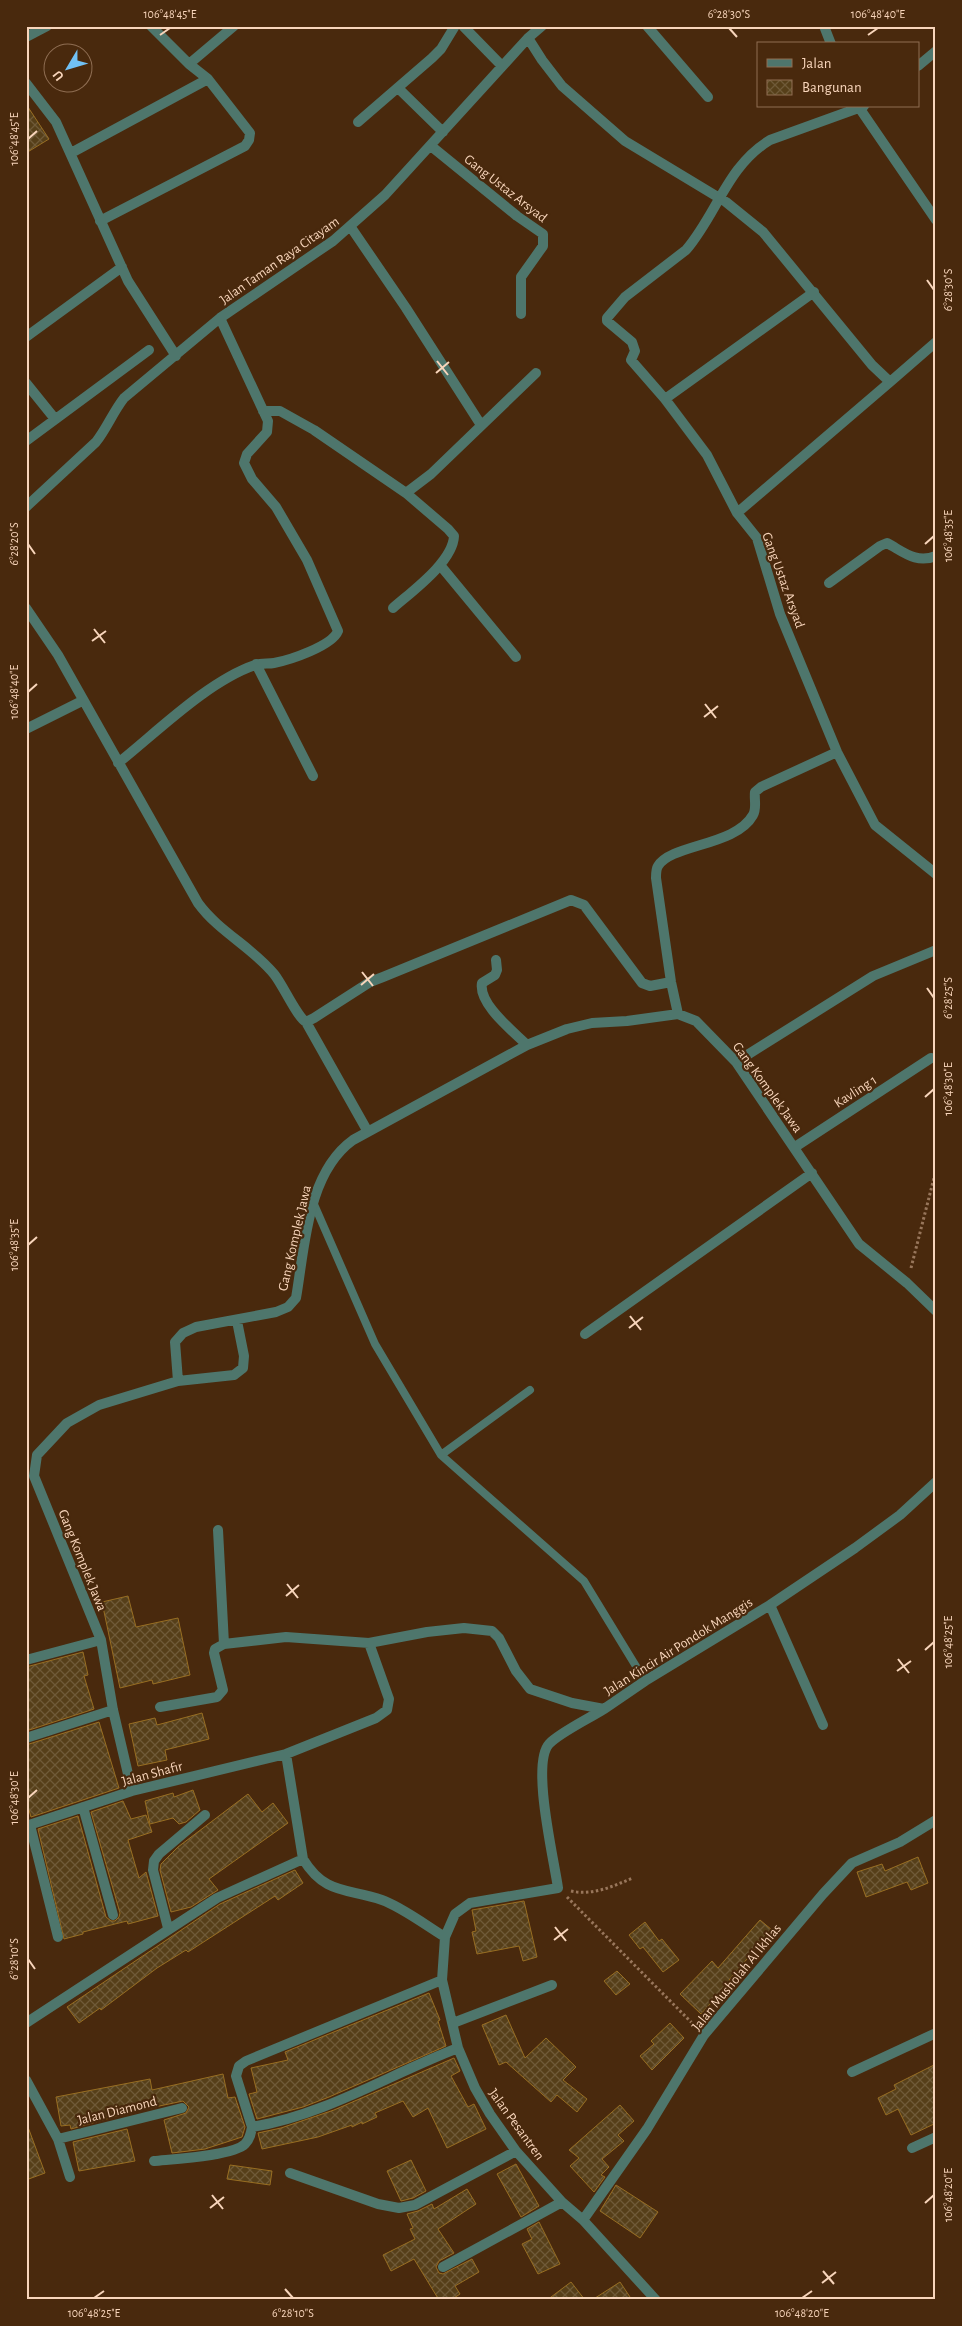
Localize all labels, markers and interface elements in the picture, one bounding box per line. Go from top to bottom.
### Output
text: 106°48'45"E [143,8,197,20]
text: 6°28'30"S [708,8,751,20]
text: 106°48'40"E [851,8,905,20]
north arrow [42,42,92,92]
legend [757,42,920,108]
text: Jalan [802,56,832,71]
text: U [50,68,67,83]
text: Bangunan [802,80,862,95]
text: 106°48'45"E [8,112,20,166]
street label: Gang Ustaz Arsyad [461,152,549,225]
street label: Jalan Taman Raya Citayam [217,214,342,307]
text: 6°28'30"S [942,268,954,311]
text: 106°48'35"E [942,510,954,562]
text: 6°28'20"S [8,522,20,566]
street label: Gang Ustaz Arsyad [759,530,807,630]
text: 106°48'40"E [8,665,20,719]
text: 6°28'25"S [942,977,954,1019]
street label: Gang Komplek Jawa [730,1040,805,1136]
text: 106°48'30"E [942,1062,954,1116]
street label: Kavling 1 [832,1073,879,1111]
street label: Gang Komplek Jawa [276,1184,314,1292]
text: 106°48'35"E [8,1219,20,1271]
street label: Gang Komplek Jawa [55,1508,109,1614]
street label: Jalan Kincir Air Pondok Manggis [602,1595,755,1698]
text: 106°48'25"E [942,1615,954,1668]
street label: Jalan Shafir [120,1759,185,1789]
text: 106°48'30"E [8,1771,20,1825]
street label: Jalan Musholah Al Ikhlas [689,1922,784,2034]
text: 6°28'10"S [8,1938,20,1980]
street label: Jalan Pesantren [486,2086,547,2163]
street label: Jalan Diamond [76,2094,158,2128]
text: 106°48'20"E [942,2168,954,2222]
text: 106°48'25"E [68,2307,121,2319]
text: 6°28'10"S [272,2307,314,2319]
text: 106°48'20"E [775,2307,829,2319]

